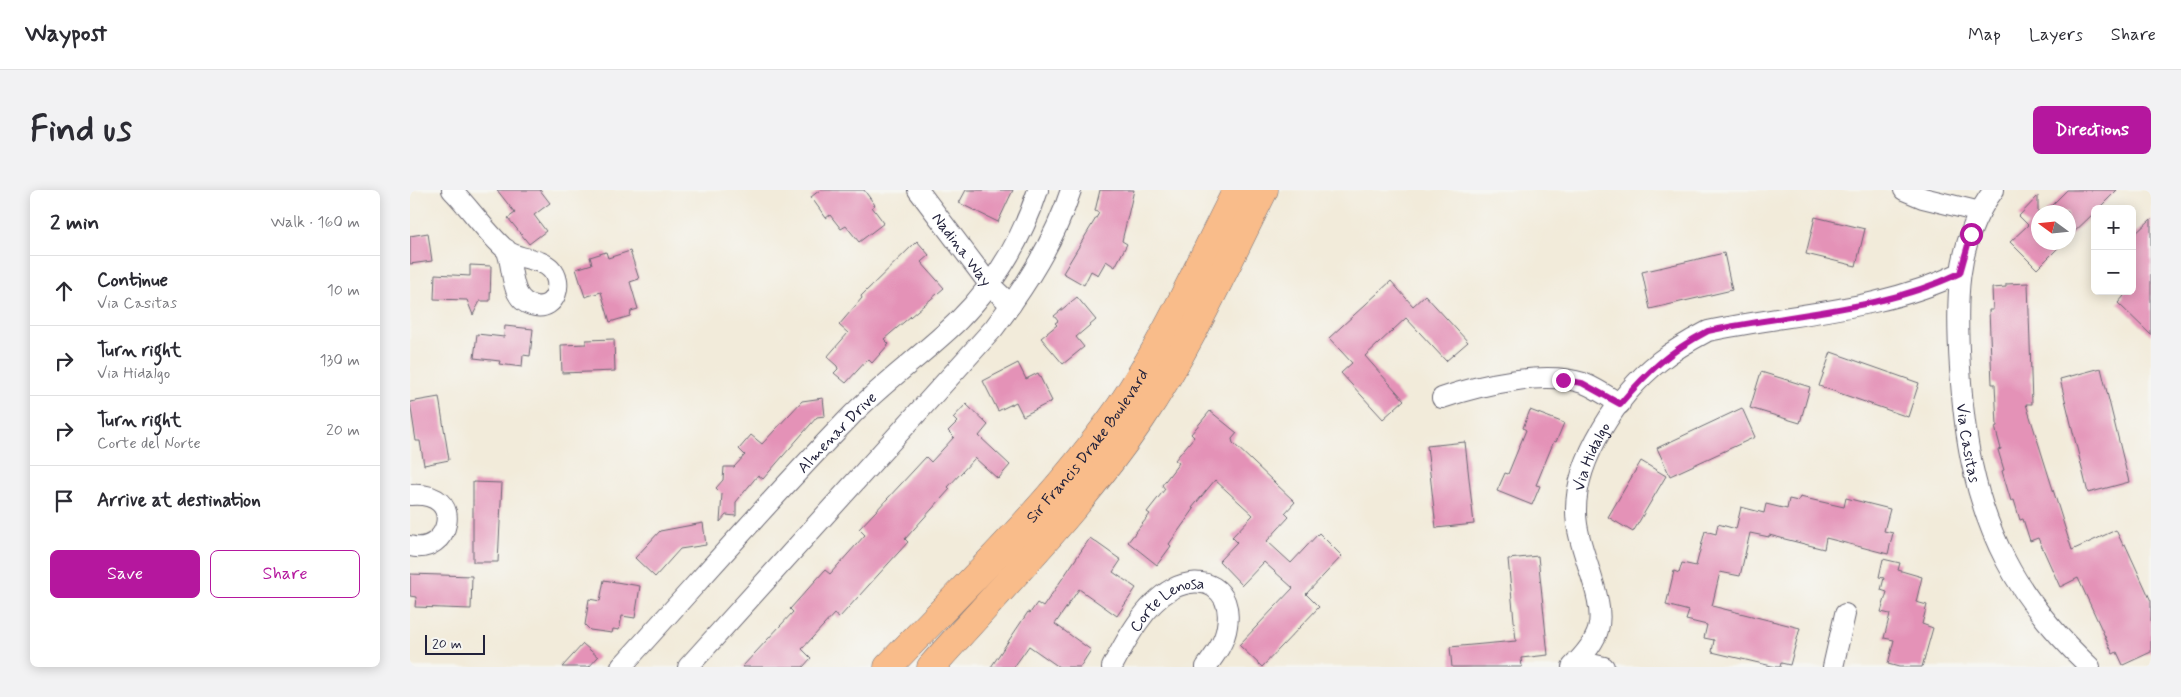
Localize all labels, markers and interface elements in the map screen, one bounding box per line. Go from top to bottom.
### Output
text: Waypost [25,19,107,50]
text: Map [1968,23,2001,47]
text: Layers [2029,23,2083,47]
text: Share [2111,23,2156,47]
button: Directions [2033,106,2151,154]
text: Find us [30,107,132,153]
north arrow [2031,205,2076,250]
map controls [2091,205,2136,295]
button: + [2091,205,2136,250]
text: 2 min [50,209,99,237]
street label: Nadina Way [927,209,996,291]
text: Walk · 160 m [270,212,360,233]
route start [1960,223,1983,246]
button: − [2091,250,2136,295]
text: Continue [97,268,168,293]
icon: ahead [50,277,78,305]
text: 10 m [327,280,360,301]
text: Via Casitas [97,293,177,314]
text: Turn right [97,338,181,363]
icon: right [50,347,78,375]
text: 130 m [319,350,360,371]
text: Via Hidalgo [97,363,170,384]
street label: Sir Francis Drake Boulevard [1022,366,1154,528]
route end [1552,369,1575,392]
street label: Almenar Drive [793,387,882,478]
street label: Via Casitas [1951,402,1985,485]
text: Turn right [97,408,181,433]
icon: right [50,417,78,445]
street label: Via Hidalgo [1569,418,1616,493]
text: 20 m [326,420,360,441]
text: Corte del Norte [97,433,201,454]
icon: arrive [50,487,78,515]
text: Arrive at destination [97,488,261,513]
button: Save [50,550,200,598]
button: Share [210,550,360,598]
street label: Corte Lenosa [1125,573,1206,637]
scale bar [425,632,485,655]
text: 20 m [432,635,462,653]

